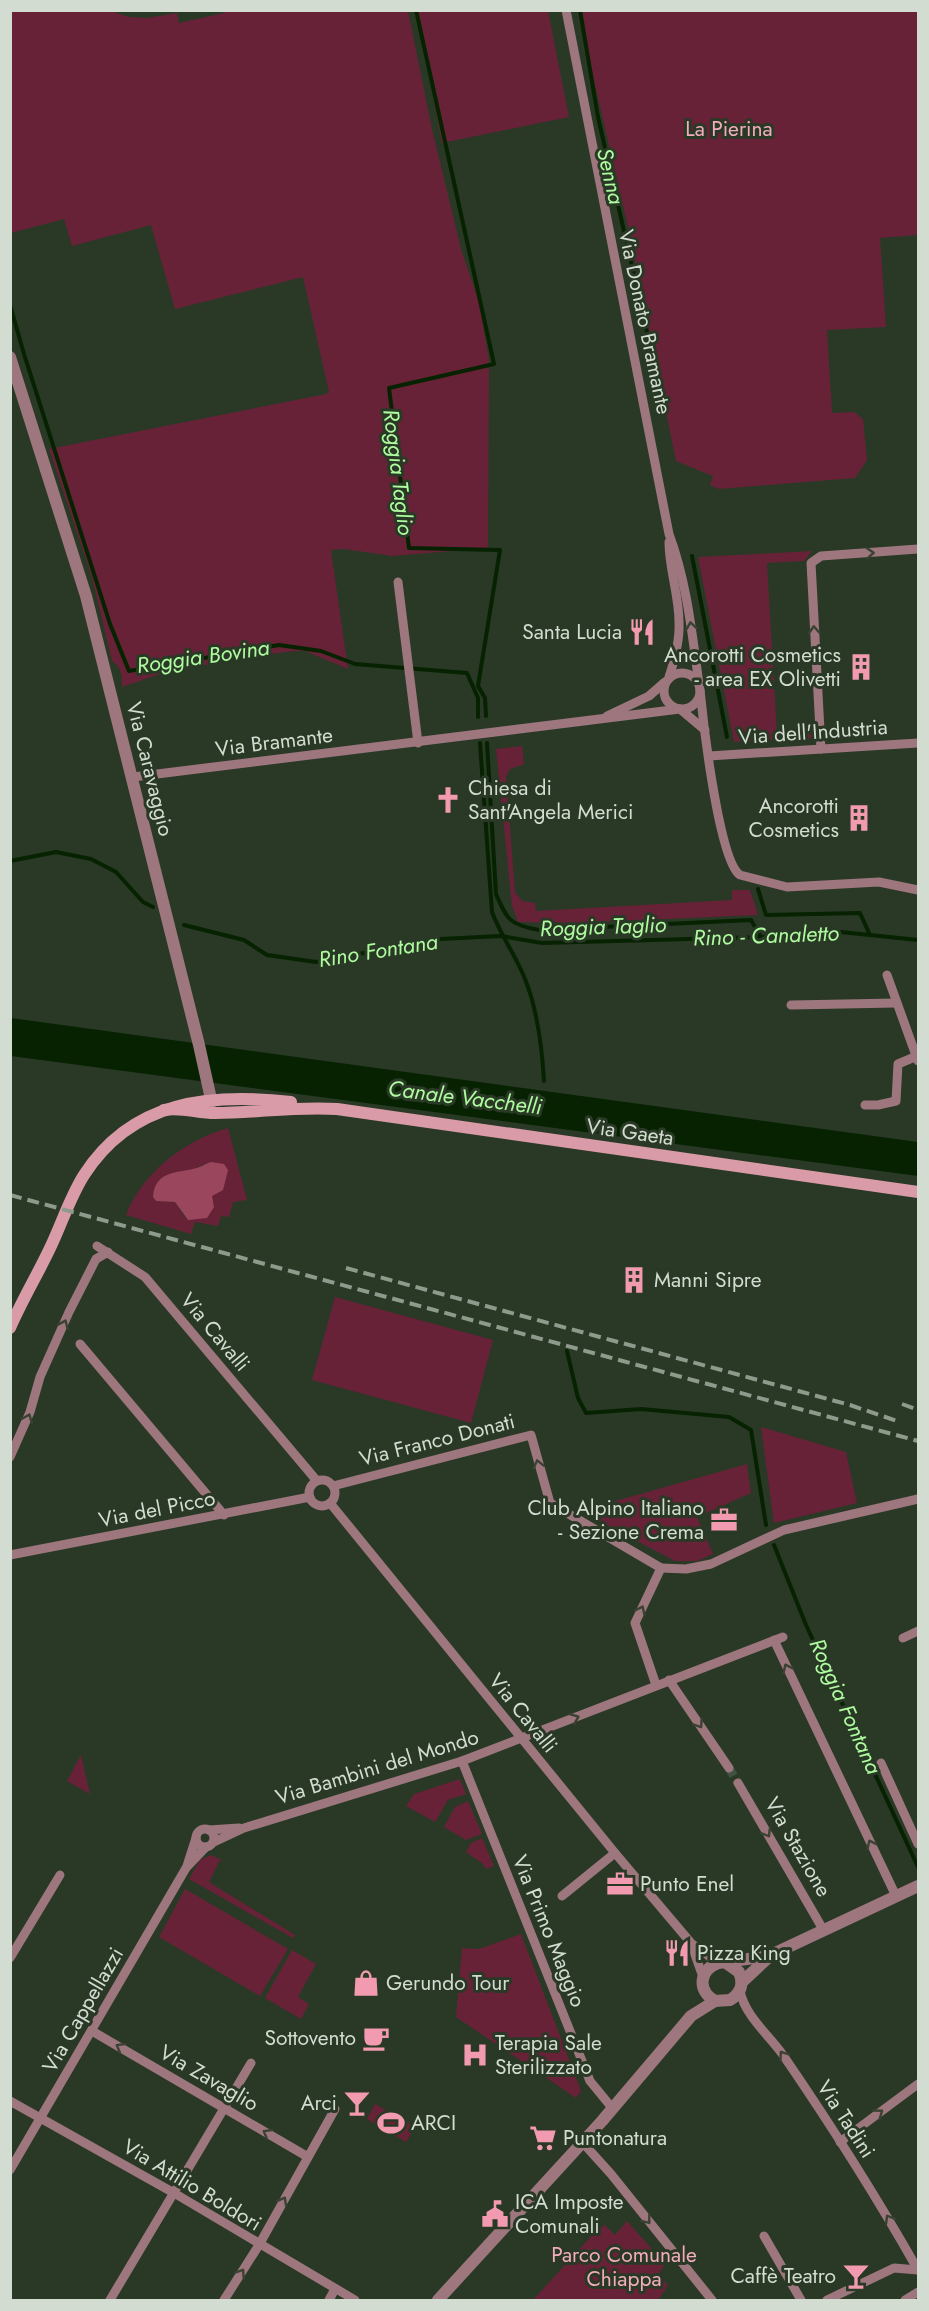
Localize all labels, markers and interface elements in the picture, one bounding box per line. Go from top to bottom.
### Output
park label: La Pierina [685,114,773,144]
water label: Senna [589,144,633,208]
street label: Via Donato Bramante [611,227,679,417]
water label: Roggia Taglio [375,407,423,537]
one-way arrow [865,547,874,560]
place label: Santa Lucia [522,617,622,647]
restaurant icon: Santa Lucia [627,617,657,647]
one-way arrow [686,622,698,631]
one-way arrow [807,625,820,634]
water label: Roggia Bovina [135,631,271,681]
place label: Ancorotti Cosmetics - area EX Olivetti [664,640,841,694]
building icon: Ancorotti Cosmetics - area EX Olivetti [846,652,876,682]
street label: Via Caravaggio [119,699,181,839]
street label: Via dell'Industria [737,712,889,752]
street label: Via Bramante [214,720,335,764]
place label: Chiesa di Sant'Angela Merici [468,773,633,827]
church icon: Chiesa di Sant'Angela Merici [433,785,463,815]
place label: Ancorotti Cosmetics [748,791,839,845]
building icon: Ancorotti Cosmetics [844,803,874,833]
water label: Roggia Taglio [539,908,667,944]
water label: Rino - Canaletto [692,916,840,954]
water label: Rino Fontana [316,925,440,975]
water label: Canale Vacchelli [386,1072,544,1122]
street label: Via Gaeta [584,1111,676,1153]
building icon: Manni Sipre [619,1265,649,1295]
place label: Manni Sipre [654,1265,762,1295]
street label: Via Cavalli [173,1286,257,1378]
one-way arrow [56,1319,68,1330]
street label: Via Franco Donati [356,1406,518,1474]
one-way arrow [21,1413,33,1424]
one-way arrow [533,1459,546,1469]
street label: Via del Picco [96,1483,218,1535]
place label: Club Alpino Italiano - Sezione Crema [527,1493,704,1547]
office icon: Club Alpino Italiano - Sezione Crema [709,1505,739,1535]
one-way arrow [634,1606,646,1617]
water label: Roggia Fontana [802,1633,890,1779]
one-way arrow [783,1663,795,1674]
street label: Via Cavalli [482,1667,564,1759]
one-way arrow [569,1712,580,1725]
one-way arrow [692,1718,703,1729]
street label: Via Bambini del Mondo [272,1722,482,1812]
street label: Via Stazione [757,1792,839,1903]
one-way arrow [760,1827,772,1838]
one-way arrow [866,1839,878,1850]
street label: Via Primo Maggio [505,1850,593,2012]
office icon: Punto Enel [605,1869,635,1899]
place label: Punto Enel [640,1869,734,1899]
restaurant icon: Pizza King [662,1938,692,1968]
place label: Pizza King [697,1938,791,1968]
street label: Via Cappellazzi [35,1942,131,2078]
shop icon: Gerundo Tour [351,1968,381,1998]
place label: Gerundo Tour [386,1968,510,1998]
place label: Sottovento [265,2023,356,2053]
cafe icon: Sottovento [361,2023,391,2053]
place label: Terapia Sale Sterilizzato [495,2028,602,2082]
street label: Via Zavaglio [154,2037,264,2119]
hospital icon: Terapia Sale Sterilizzato [460,2040,490,2070]
one-way arrow [116,2043,126,2054]
one-way arrow [779,2051,790,2062]
street label: Via Tadini [810,2074,882,2164]
place label: Arci [301,2088,337,2118]
bar icon: Arci [342,2088,372,2118]
sports icon: ARCI [376,2108,406,2138]
place label: ARCI [411,2108,456,2138]
one-way arrow [873,2109,884,2120]
supermarket icon: Puntonatura [528,2123,558,2153]
place label: Puntonatura [563,2123,667,2153]
one-way arrow [263,2128,273,2140]
street label: Via Attilio Boldori [117,2132,267,2238]
place label: ICA Imposte Comunali [515,2187,624,2241]
one-way arrow [276,2197,288,2207]
public building icon: ICA Imposte Comunali [480,2199,510,2229]
one-way arrow [640,2213,651,2224]
one-way arrow [885,2215,896,2225]
park label: Parco Comunale Chiappa [551,2240,697,2294]
place label: Caffè Teatro [730,2261,836,2291]
bar icon: Caffè Teatro [841,2261,871,2291]
one-way arrow [234,2269,246,2279]

